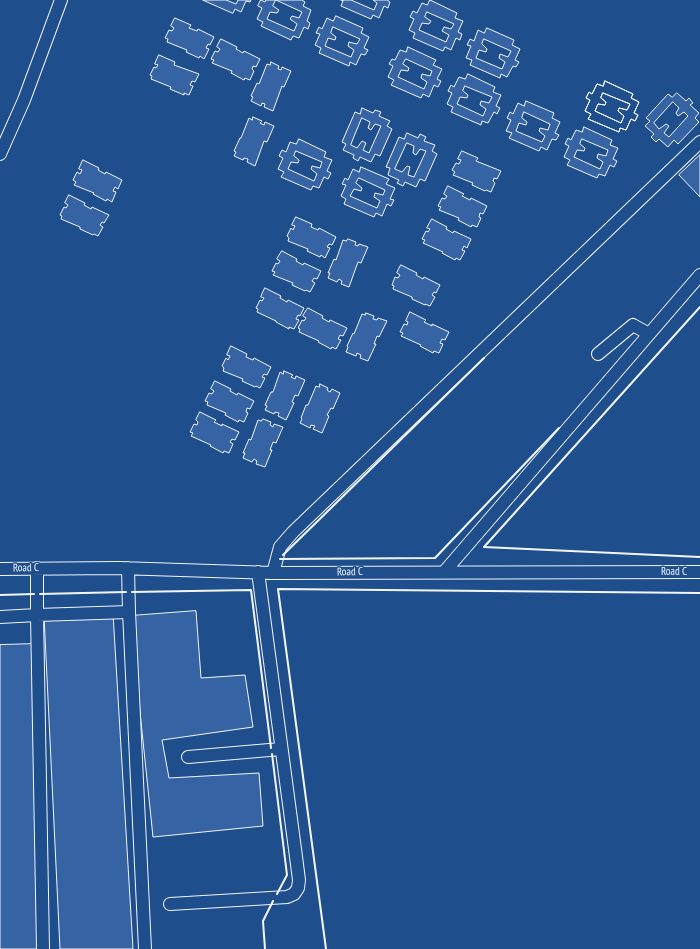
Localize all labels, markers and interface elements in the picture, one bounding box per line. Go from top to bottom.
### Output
street label: Road C [13,561,39,575]
street label: Road C [337,565,363,579]
street label: Road C [661,565,687,579]

